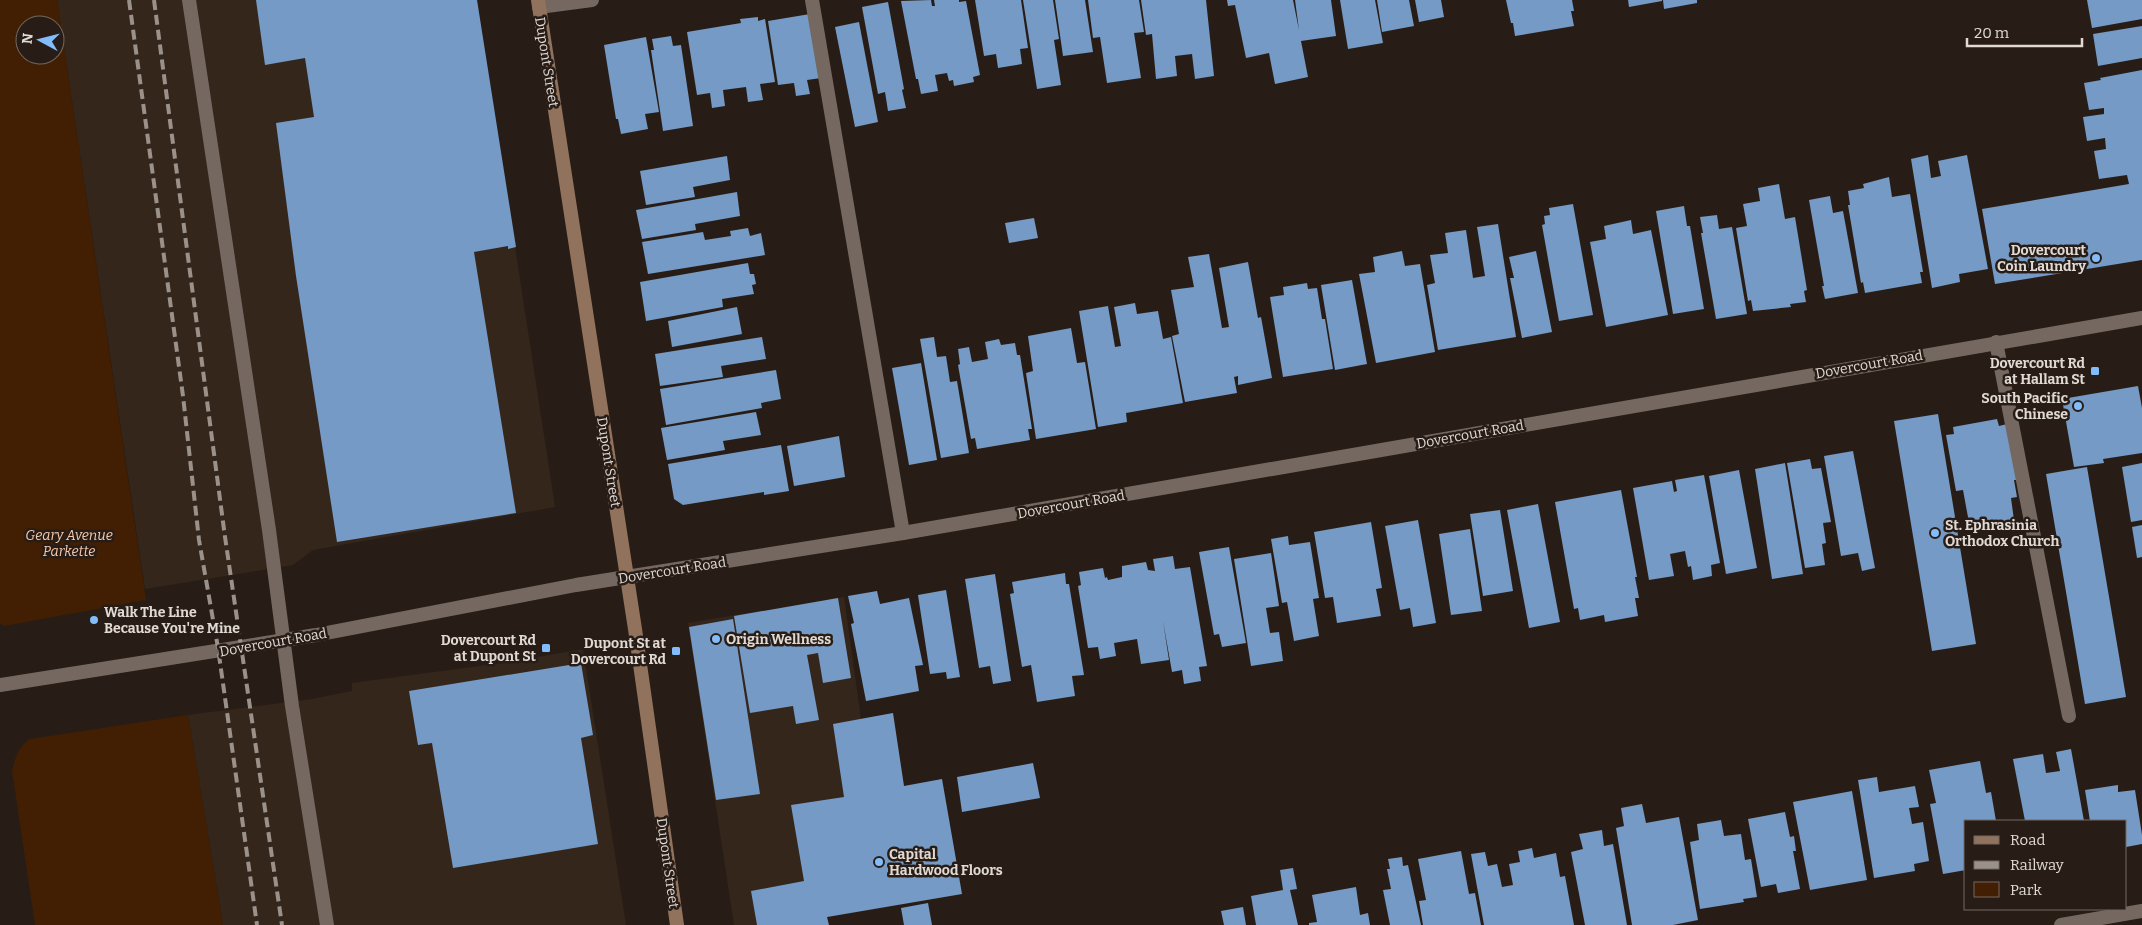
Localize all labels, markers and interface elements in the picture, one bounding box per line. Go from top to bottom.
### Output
north arrow [15,15,65,65]
scale bar [1967,15,2082,47]
street label: Dupont Street [531,16,562,108]
text: 20 m [1974,24,2010,42]
text: N [18,32,37,45]
place label: Dovercourt Coin Laundry [1997,242,2086,275]
marker: Dovercourt Coin Laundry [2090,252,2102,264]
street label: Dovercourt Road [1814,347,1924,382]
place label: Dovercourt Rd at Hallam St [1990,355,2086,388]
marker: Dovercourt Rd at Hallam St [2089,365,2101,377]
place label: South Pacific Chinese [1981,390,2068,423]
marker: South Pacific Chinese [2072,400,2084,412]
street label: Dupont Street [593,416,624,508]
street label: Dovercourt Road [1415,417,1525,452]
street label: Dovercourt Road [1016,487,1126,522]
place label: St. Ephrasinia Orthodox Church [1945,517,2059,550]
park label: Geary Avenue Parkette [25,527,113,560]
marker: St. Ephrasinia Orthodox Church [1929,527,1941,539]
street label: Dovercourt Road [617,554,727,587]
place label: Walk The Line Because You're Mine [104,604,240,637]
marker: Walk The Line Because You're Mine [88,614,100,626]
street label: Dovercourt Road [218,625,328,660]
place label: Origin Wellness [726,631,831,648]
place label: Dovercourt Rd at Dupont St [441,632,537,665]
marker: Origin Wellness [710,633,722,645]
place label: Dupont St at Dovercourt Rd [571,635,667,668]
marker: Dovercourt Rd at Dupont St [540,642,552,654]
marker: Dupont St at Dovercourt Rd [670,645,682,657]
street label: Dupont Street [653,817,682,909]
legend [1964,820,2127,910]
text: Road [2010,831,2045,849]
place label: Capital Hardwood Floors [889,846,1003,879]
marker: Capital Hardwood Floors [873,856,885,868]
text: Railway [2010,856,2064,874]
text: Park [2010,881,2042,899]

